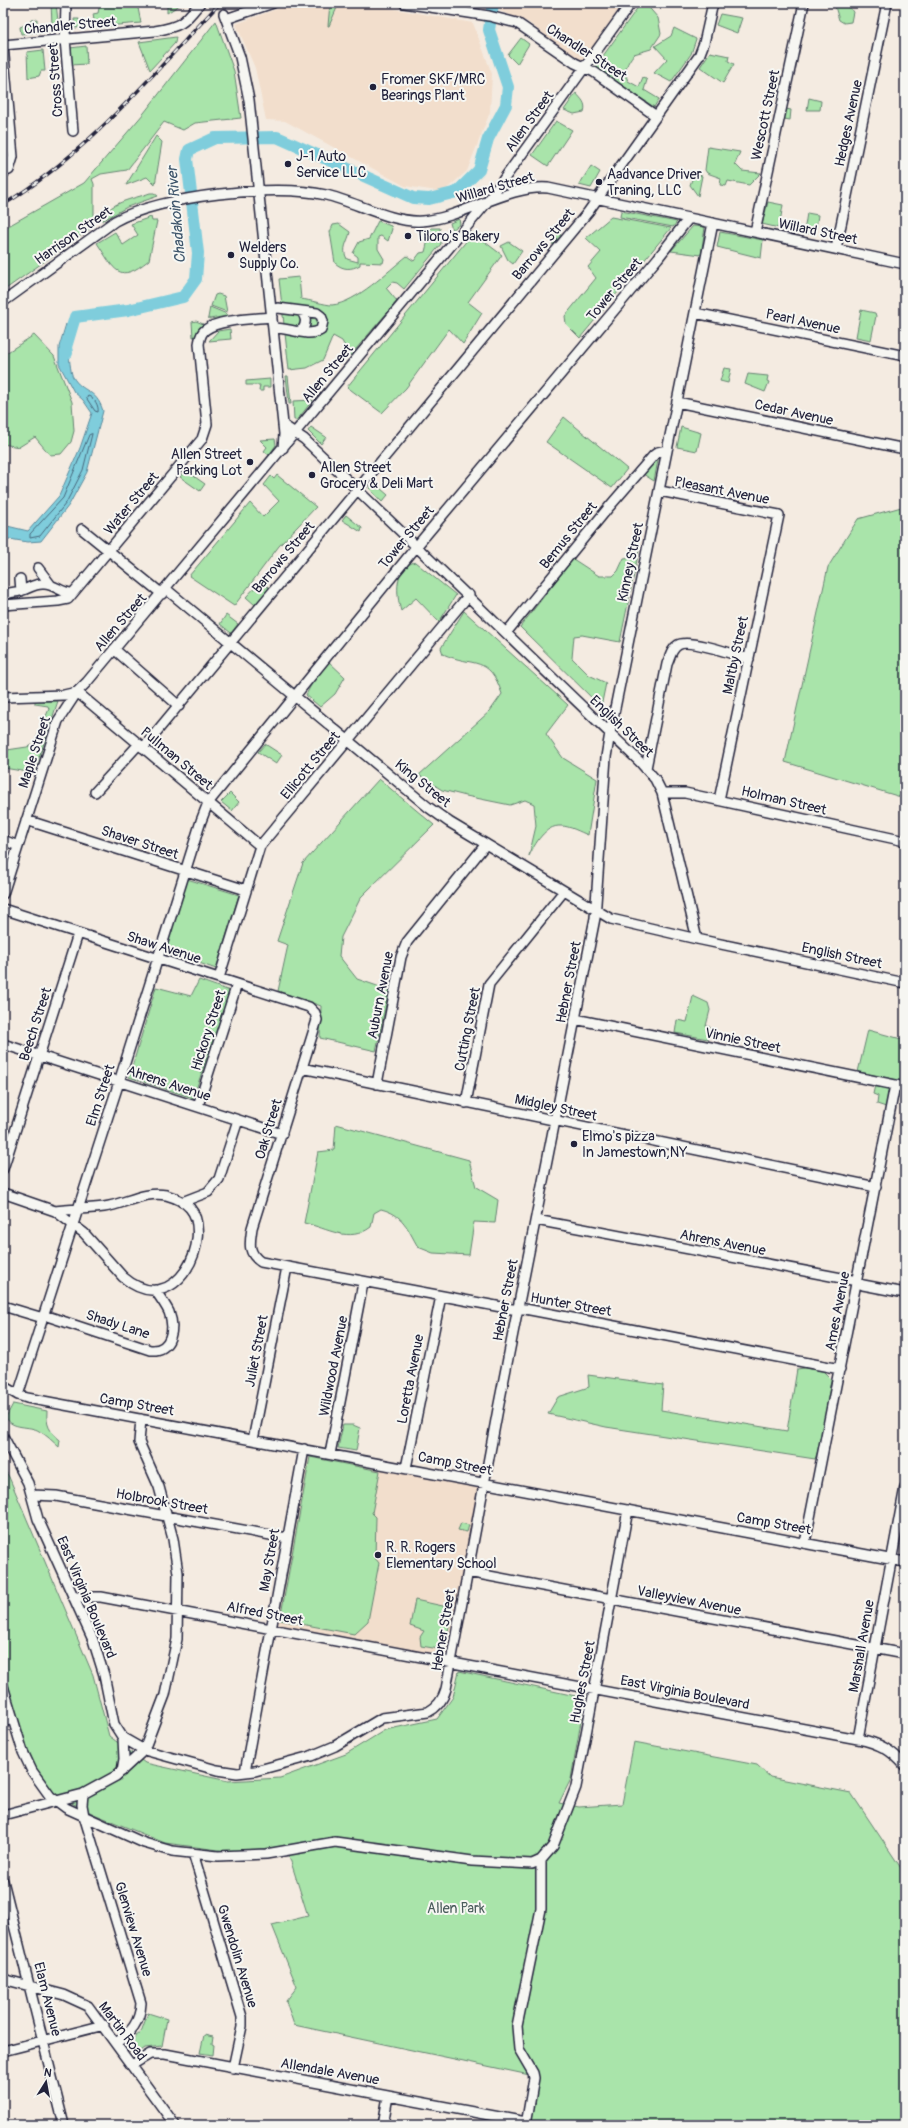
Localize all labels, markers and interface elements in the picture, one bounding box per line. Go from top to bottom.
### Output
street label: Chandler Street [23,13,117,38]
street label: Chandler Street [543,20,630,85]
street label: Cross Street [44,42,67,118]
street label: Wescott Street [748,68,783,162]
place label: Fromer SKF/MRC Bearings Plant [381,71,486,104]
street label: Hedges Avenue [831,78,866,168]
marker: Fromer SKF/MRC Bearings Plant [368,82,378,92]
street label: Allen Street [502,87,557,155]
place label: J-1 Auto Service LLC [296,148,367,181]
marker: J-1 Auto Service LLC [283,159,293,169]
water label: Chadakoin River [163,164,190,264]
place label: Aadvance Driver Traning, LLC [607,166,702,199]
street label: Willard Street [454,168,536,207]
marker: Aadvance Driver Traning, LLC [594,177,604,187]
street label: Harrison Street [31,202,115,268]
street label: Barrows Street [509,205,578,284]
street label: Willard Street [777,215,859,248]
place label: Tiloro's Bakery [416,228,500,245]
marker: Tiloro's Bakery [403,231,413,241]
place label: Welders Supply Co. [239,239,299,272]
marker: Welders Supply Co. [226,250,236,260]
street label: Tower Street [583,254,646,324]
street label: Pearl Avenue [764,305,842,338]
street label: Allen Street [298,340,357,406]
street label: Cedar Avenue [753,396,835,429]
place label: Allen Street Parking Lot [171,446,242,479]
marker: Allen Street Parking Lot [245,457,255,467]
place label: Allen Street Grocery & Deli Mart [320,459,433,492]
street label: Water Street [100,468,163,538]
marker: Allen Street Grocery & Deli Mart [307,470,317,480]
street label: Pleasant Avenue [673,473,771,508]
street label: Bemus Street [536,498,601,572]
street label: Tower Street [375,502,438,572]
street label: Barrows Street [249,518,318,597]
street label: Kinney Street [614,521,647,603]
street label: Allen Street [91,590,150,655]
street label: Maltby Street [719,614,752,696]
street label: English Street [586,692,657,761]
street label: Maple Street [15,714,54,790]
street label: Pullman Street [137,723,216,794]
street label: Ellicott Street [277,728,344,803]
street label: King Street [391,756,454,811]
street label: Holman Street [740,782,829,819]
street label: Shaver Street [99,822,181,863]
street label: Shaw Avenue [125,928,203,967]
street label: Hebner Street [552,939,585,1024]
street label: English Street [800,939,884,972]
street label: Auburn Avenue [364,950,397,1040]
street label: Beech Street [16,985,55,1063]
street label: Cutting Street [451,985,484,1073]
street label: Hickory Street [187,987,230,1073]
street label: Vinnie Street [703,1024,783,1057]
street label: Elm Street [82,1062,119,1128]
street label: Ahrens Avenue [125,1062,213,1105]
street label: Midgley Street [513,1090,599,1125]
street label: Oak Street [251,1097,286,1161]
place label: Elmo's pizza In Jamestown,NY [582,1128,687,1161]
marker: Elmo's pizza In Jamestown,NY [569,1139,579,1149]
street label: Ahrens Avenue [679,1226,767,1259]
street label: Hebner Street [489,1257,522,1342]
street label: Ames Avenue [821,1270,854,1352]
street label: Hunter Street [529,1289,613,1320]
street label: Shady Lane [84,1306,152,1343]
street label: Juliet Street [241,1313,272,1389]
street label: Wildwood Avenue [315,1314,352,1418]
street label: Loretta Avenue [393,1333,428,1425]
street label: Camp Street [98,1390,176,1419]
street label: Camp Street [416,1448,494,1479]
street label: Holbrook Street [115,1485,210,1518]
street label: Camp Street [735,1509,813,1538]
street label: May Street [256,1527,283,1593]
street label: East Virginia Boulevard [53,1534,120,1661]
place label: R. R. Rogers Elementary School [386,1539,497,1572]
marker: R. R. Rogers Elementary School [373,1550,383,1560]
street label: Valleyview Avenue [635,1582,742,1619]
street label: Hebner Street [428,1587,459,1672]
street label: Alfred Street [225,1598,305,1629]
street label: Marshall Avenue [845,1598,878,1694]
street label: Hughes Street [566,1639,599,1725]
street label: East Virginia Boulevard [619,1672,751,1713]
street label: Glenview Avenue [111,1880,156,1979]
park label: Allen Park [427,1900,485,1917]
street label: Gwendolin Avenue [214,1902,261,2010]
street label: Elam Avenue [30,1960,65,2038]
street label: Martin Road [95,1998,150,2064]
street label: Allendale Avenue [279,2054,381,2089]
north arrow [26,2062,66,2102]
text: N [43,2066,53,2080]

